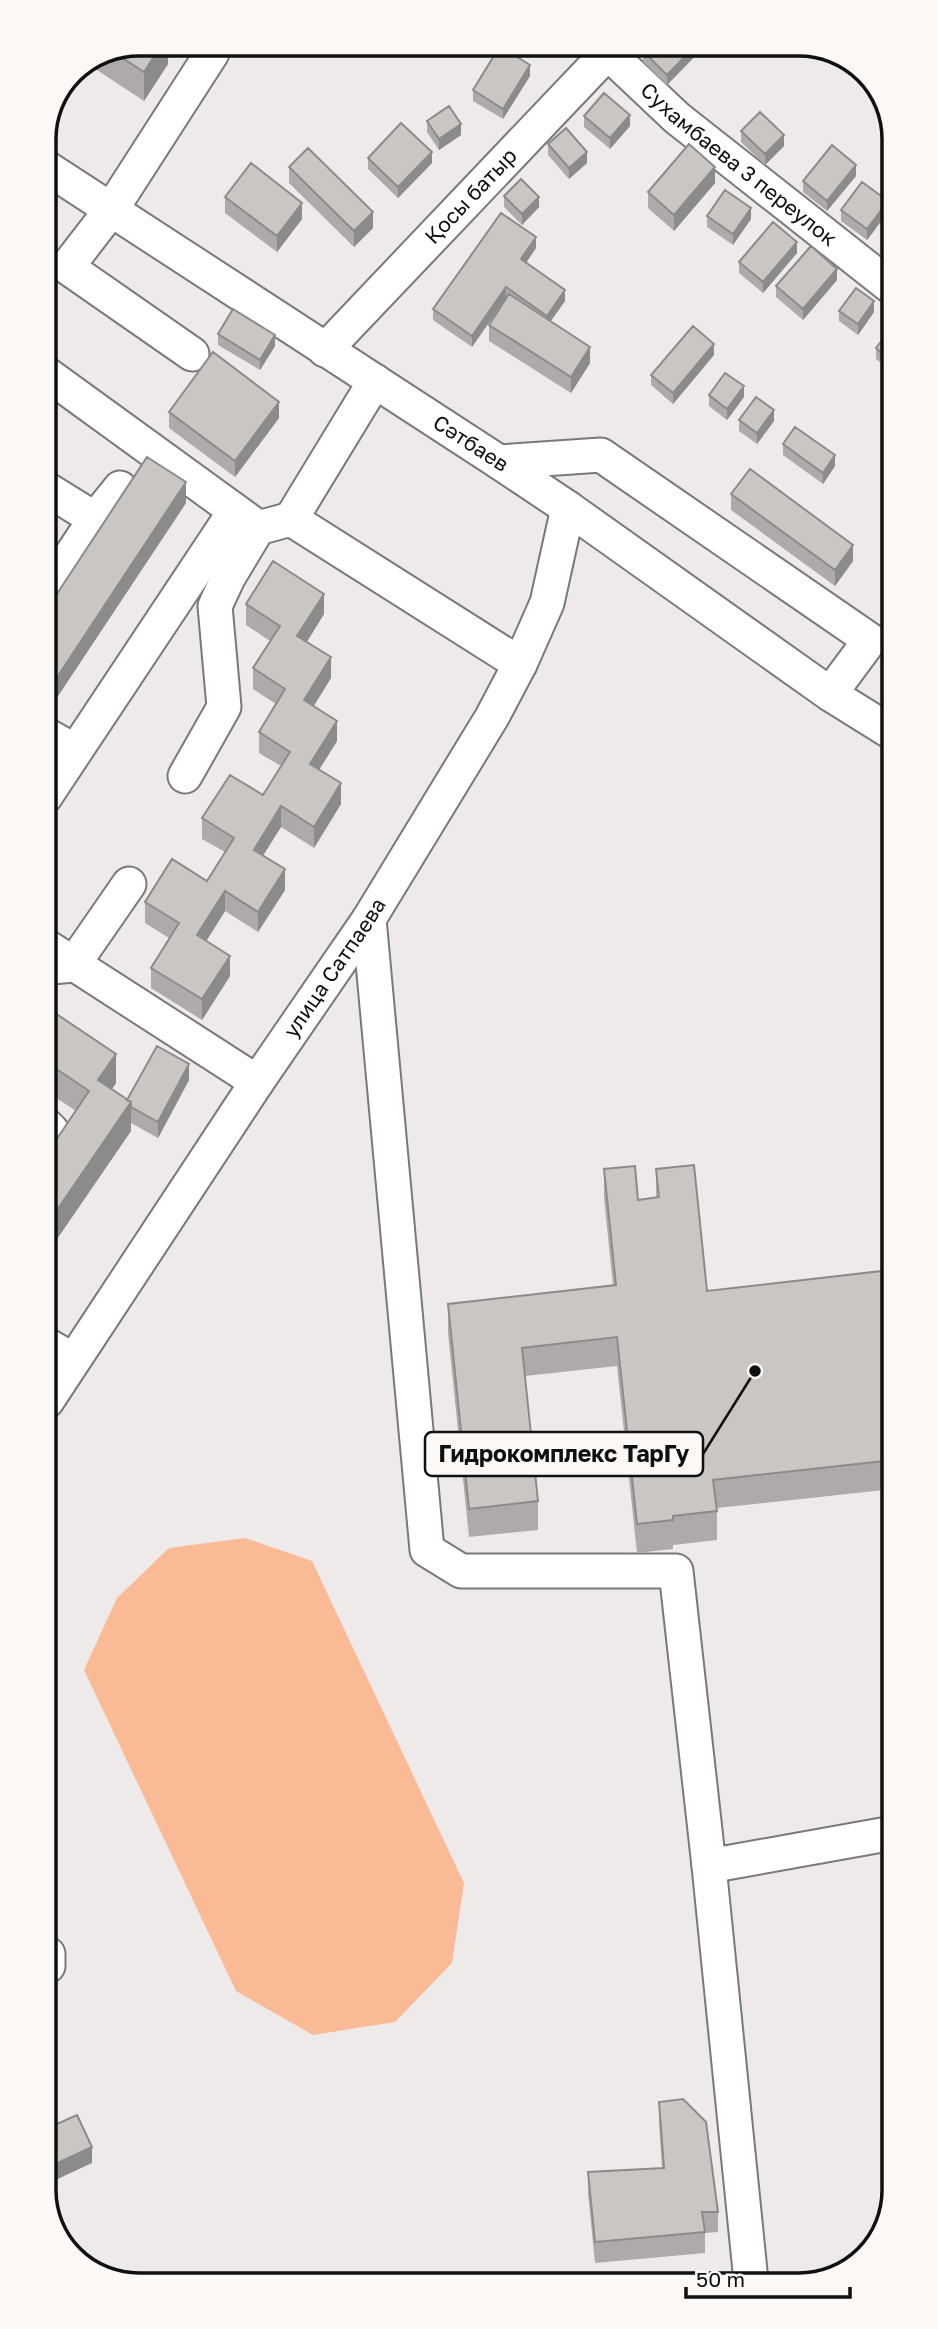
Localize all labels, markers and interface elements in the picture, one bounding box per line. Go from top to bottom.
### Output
street label: Сухамбаева 3 переулок [635,76,843,251]
street label: Қосы батыр [419,143,522,249]
street label: Сәтбаев [428,409,514,477]
street label: улица Сатпаева [277,893,391,1042]
callout: Гидрокомплекс ТарГу [425,1432,703,1476]
text: Гидрокомплекс ТарГу [439,1439,690,1467]
scale bar [686,2256,850,2300]
text: 50 m [696,2266,745,2292]

